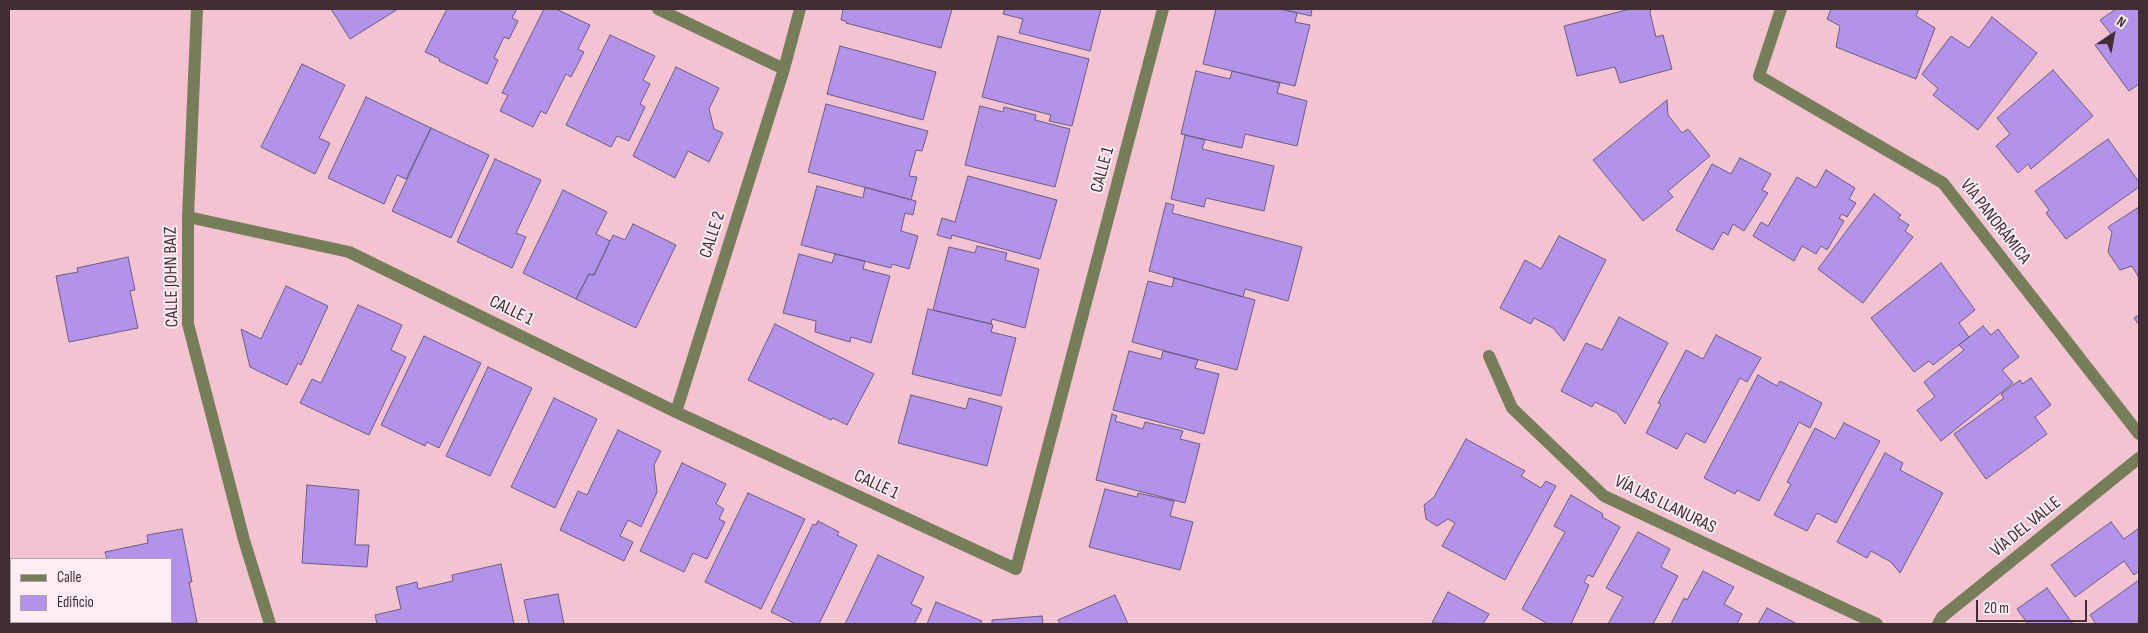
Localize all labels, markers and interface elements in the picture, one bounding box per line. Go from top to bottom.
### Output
north arrow [2088,10,2138,60]
text: N [2114,13,2129,31]
street label: CALLE 1 [1087,145,1119,195]
street label: VÍA PANORÁMICA [1955,175,2035,269]
street label: CALLE 2 [695,209,731,261]
street label: CALLE JOHN BAIZ [160,227,184,327]
street label: CALLE 1 [485,291,537,331]
street label: CALLE 1 [850,465,902,505]
street label: VÍA LAS LLANURAS [1611,471,1719,539]
street label: VÍA DEL VALLE [1987,492,2065,562]
legend [10,558,172,623]
text: Calle [57,568,81,587]
scale bar [1978,590,2089,622]
text: Edificio [57,593,94,612]
text: 20 m [1984,599,2009,618]

